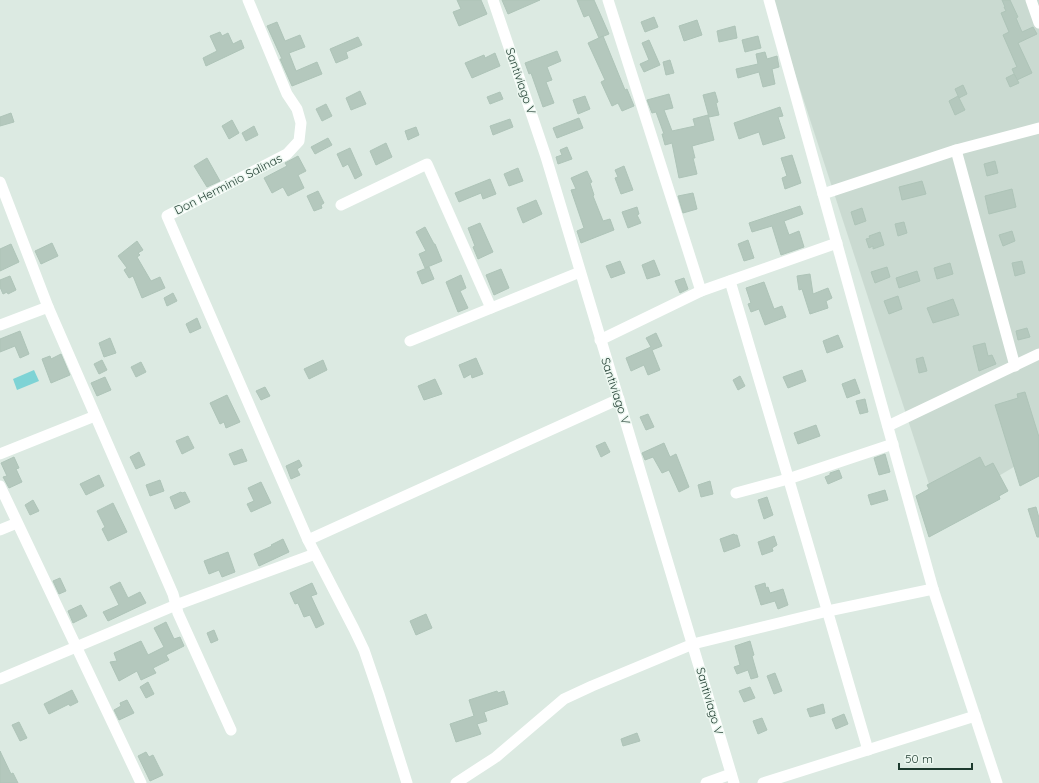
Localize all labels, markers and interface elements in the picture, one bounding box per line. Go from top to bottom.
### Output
street label: Santiviago V [503,46,539,116]
street label: Don Herminio Salinas [172,150,285,218]
street label: Santiviago V [598,356,634,426]
street label: Santiviago V [693,666,727,737]
scale bar [899,745,972,771]
text: 50 m [905,751,933,766]

